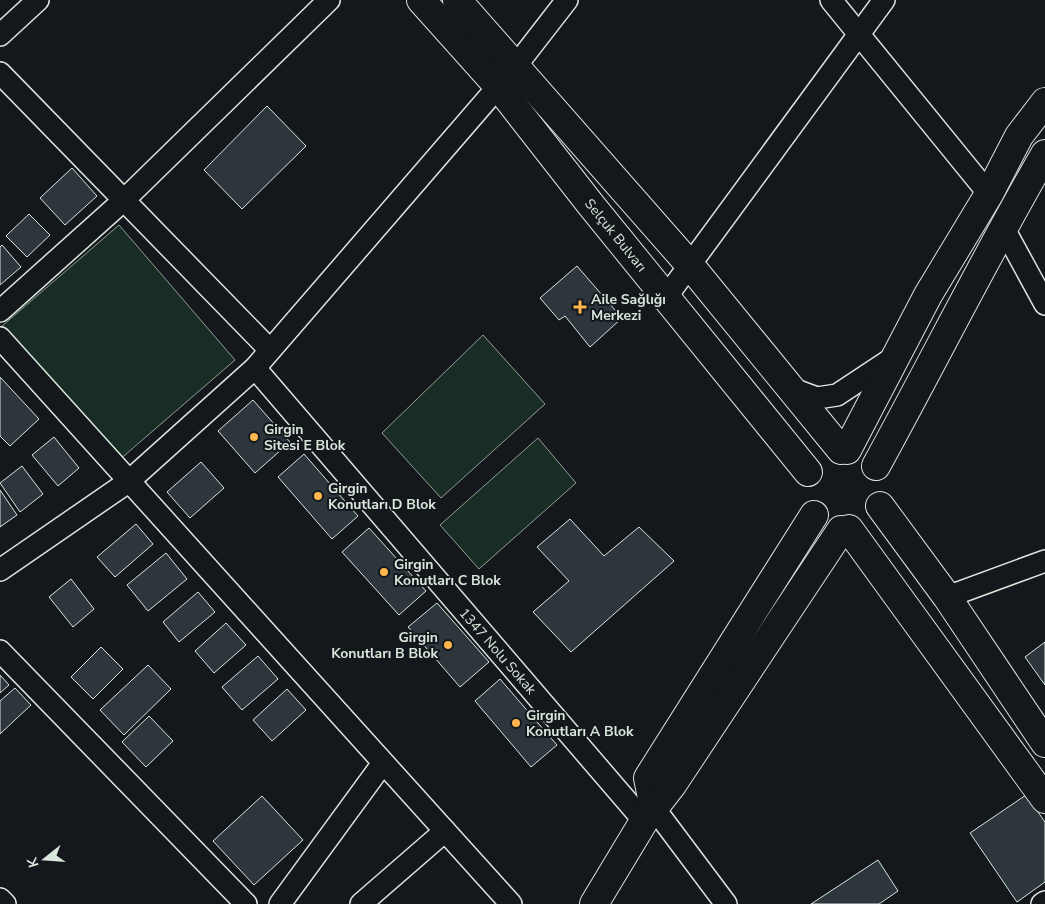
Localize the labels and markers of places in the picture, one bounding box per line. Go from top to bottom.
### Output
place label: Aile Sağlığı Merkezi [591,290,666,325]
marker: Aile Sağlığı Merkezi [573,300,587,314]
place label: Girgin Sitesi E Blok [264,420,346,455]
marker: Girgin Sitesi E Blok [248,431,260,443]
place label: Girgin Konutları D Blok [328,479,436,514]
marker: Girgin Konutları D Blok [312,490,324,502]
place label: Girgin Konutları C Blok [394,555,501,590]
marker: Girgin Konutları C Blok [378,566,390,578]
place label: Girgin Konutları B Blok [331,628,438,663]
marker: Girgin Konutları B Blok [442,639,454,651]
place label: Girgin Konutları A Blok [526,706,634,741]
marker: Girgin Konutları A Blok [510,717,522,729]

